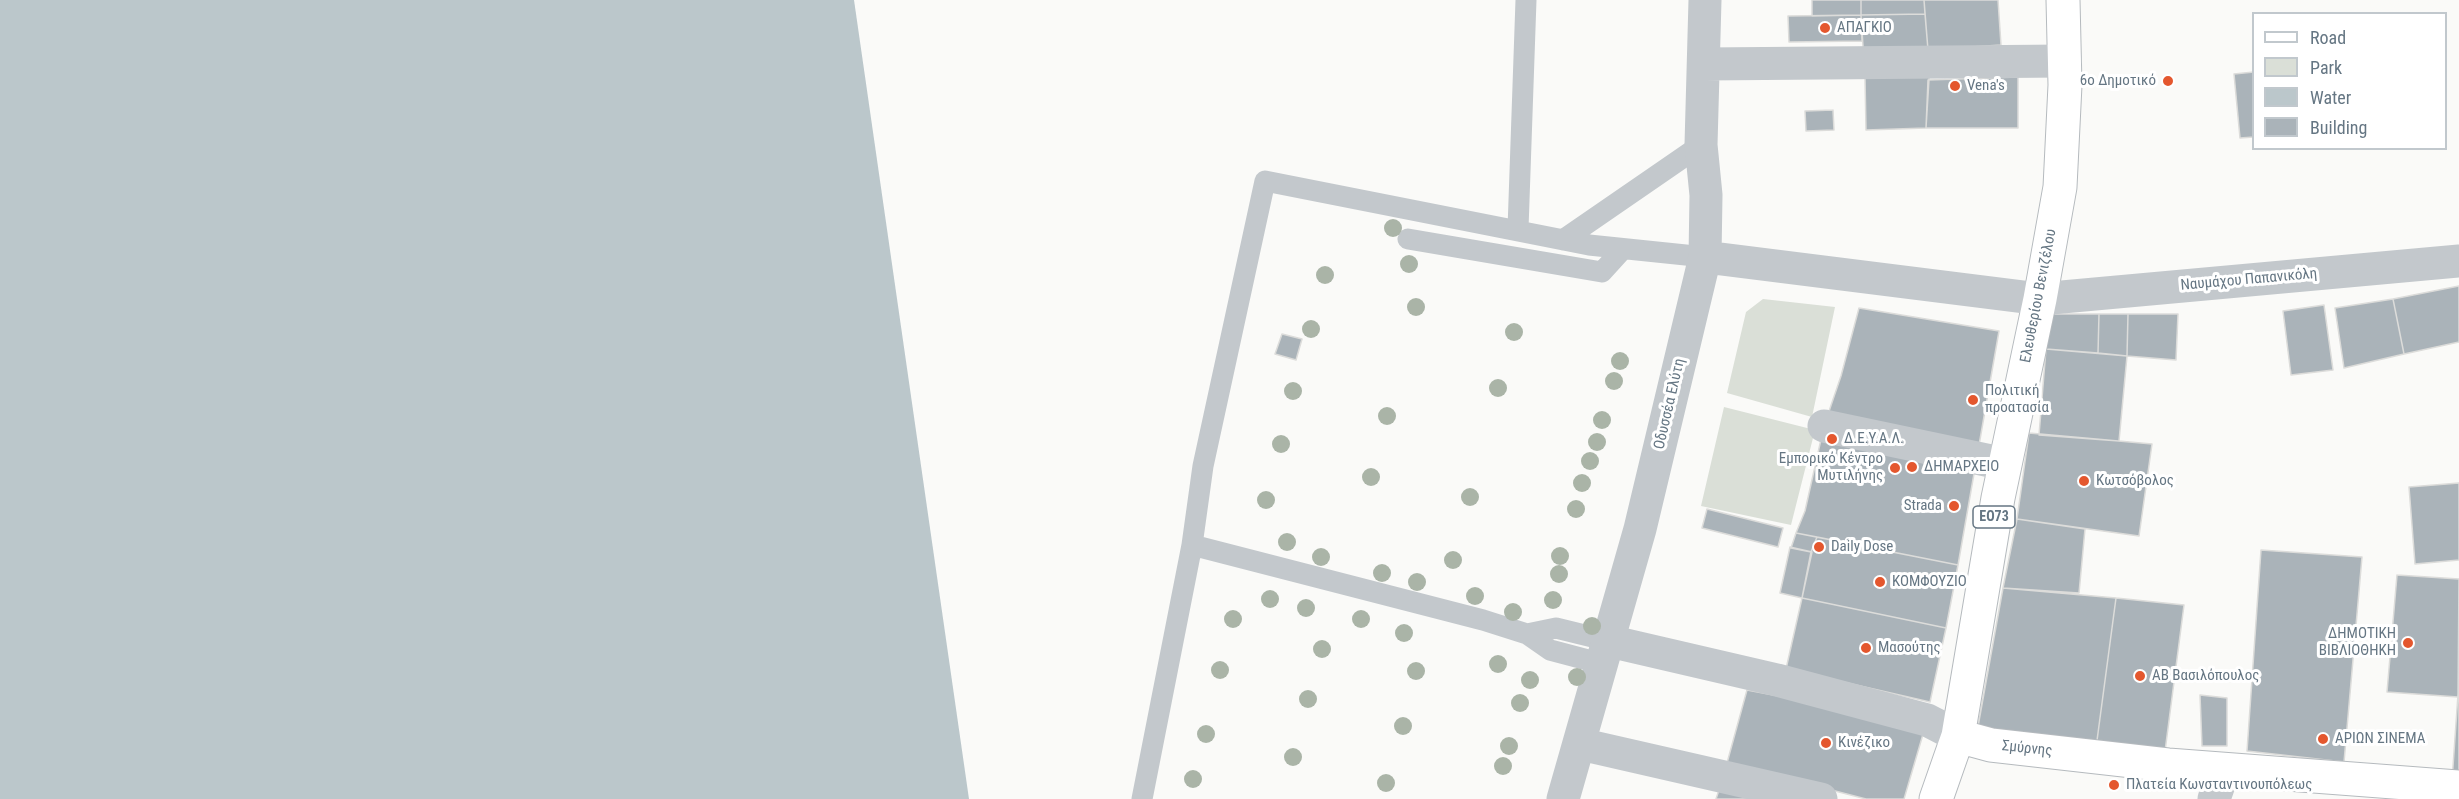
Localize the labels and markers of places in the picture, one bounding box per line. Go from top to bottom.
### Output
place label: ΑΠΑΓΚΙΟ [1837,19,1892,37]
marker: ΑΠΑΓΚΙΟ [1818,21,1832,35]
place label: 6ο Δημοτικό [2080,72,2156,90]
marker: 6ο Δημοτικό [2161,74,2175,88]
place label: Vena's [1967,77,2005,95]
marker: Vena's [1948,79,1962,93]
place label: Πολιτική προατασία [1985,382,2049,417]
marker: Πολιτική προατασία [1966,393,1980,407]
place label: Δ.Ε.Υ.Α.Λ. [1844,430,1904,448]
marker: Δ.Ε.Υ.Α.Λ. [1825,432,1839,446]
place label: Εμπορικό Κέντρο Μυτιλήνης [1779,450,1883,485]
place label: ΔΗΜΑΡΧΕΙΟ [1924,458,1999,476]
marker: ΔΗΜΑΡΧΕΙΟ [1905,460,1919,474]
marker: Εμπορικό Κέντρο Μυτιλήνης [1888,461,1902,475]
place label: Κωτσόβολος [2096,472,2174,490]
marker: Κωτσόβολος [2077,474,2091,488]
place label: Strada [1904,497,1942,515]
marker: Strada [1947,499,1961,513]
place label: Daily Dose [1831,538,1893,556]
marker: Daily Dose [1812,540,1826,554]
place label: ΚΟΜΦΟΥΖΙΟ [1892,573,1967,591]
marker: ΚΟΜΦΟΥΖΙΟ [1873,575,1887,589]
place label: ΔΗΜΟΤΙΚΗ ΒΙΒΛΙΟΘΗΚΗ [2319,625,2396,660]
marker: ΔΗΜΟΤΙΚΗ ΒΙΒΛΙΟΘΗΚΗ [2401,636,2415,650]
place label: Μασούτης [1878,639,1940,657]
marker: Μασούτης [1859,641,1873,655]
place label: ΑΒ Βασιλόπουλος [2152,667,2259,685]
marker: ΑΒ Βασιλόπουλος [2133,669,2147,683]
place label: ΑΡΙΩΝ ΣΙΝΕΜΑ [2335,730,2425,748]
marker: ΑΡΙΩΝ ΣΙΝΕΜΑ [2316,732,2330,746]
place label: Κινέζικο [1838,734,1890,752]
marker: Κινέζικο [1819,736,1833,750]
place label: Πλατεία Κωνσταντινουπόλεως [2126,776,2312,794]
marker: Πλατεία Κωνσταντινουπόλεως [2107,778,2121,792]

